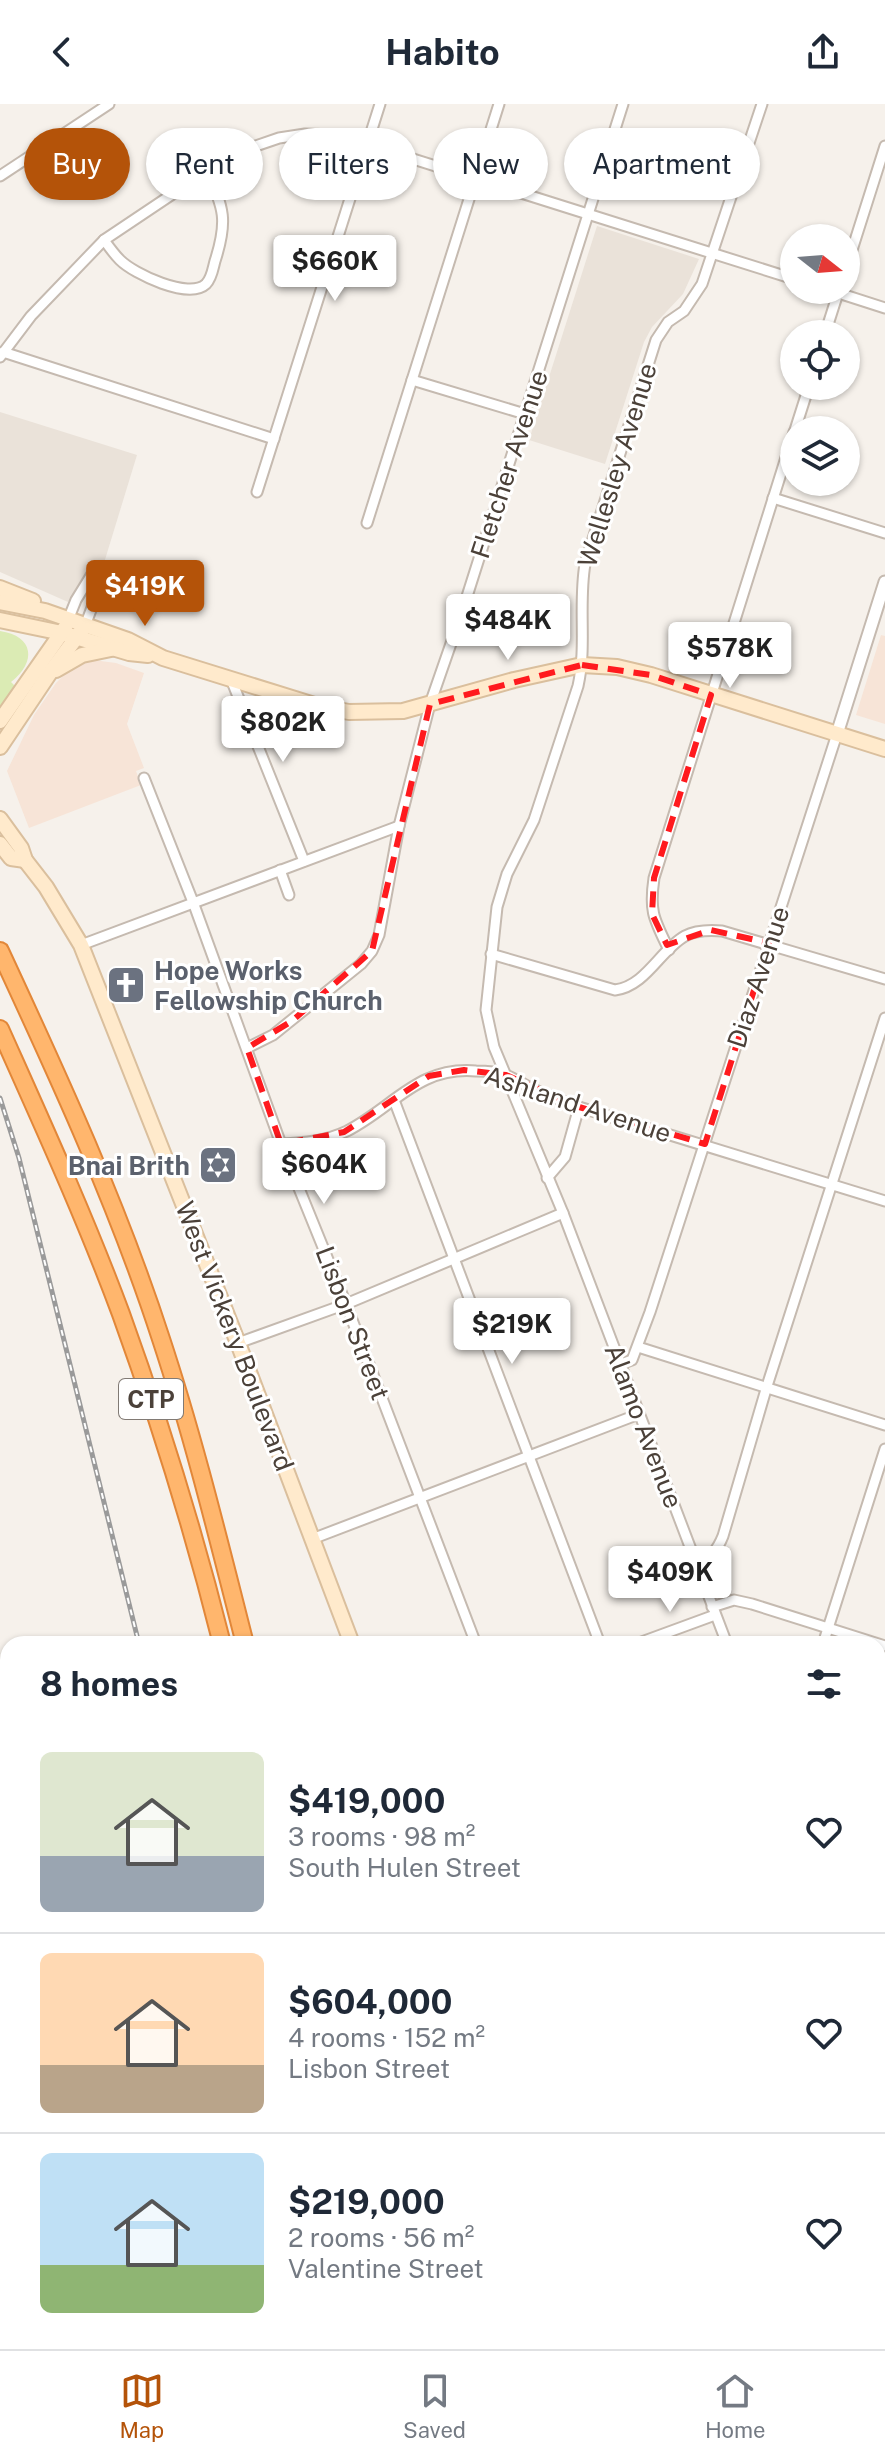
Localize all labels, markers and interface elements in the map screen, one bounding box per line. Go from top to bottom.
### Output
icon: back [40,30,84,74]
icon: share [801,30,845,74]
text: Habito [385,31,500,73]
chip: Buy [24,128,130,200]
chip: Rent [146,128,263,200]
chip: Filters [279,128,417,200]
chip: New [433,128,548,200]
chip: Apartment [564,128,760,200]
north arrow [780,224,860,304]
map controls [780,224,860,496]
pin: $660K [279,235,391,303]
text: $660K [291,245,379,276]
button: locate [780,320,860,400]
street label: Wellesley Avenue [571,359,663,571]
street label: Fletcher Avenue [464,366,554,562]
button: layers [780,416,860,496]
pin: $419K [89,560,201,628]
text: $419K [104,570,186,601]
pin: $484K [452,594,564,662]
text: $484K [464,604,552,635]
pin: $578K [674,622,786,690]
text: $578K [686,632,774,663]
pin: $802K [227,696,339,764]
text: $802K [240,706,326,737]
street label: Diaz Avenue [721,902,795,1052]
place label: Hope Works Fellowship Church [154,955,383,1016]
church icon: Hope Works Fellowship Church [105,964,147,1006]
street label: Ashland Avenue [481,1059,675,1149]
pin: $604K [268,1138,380,1206]
synagogue icon: Bnai Brith [197,1144,239,1186]
text: $604K [280,1148,368,1179]
place label: Bnai Brith [68,1150,190,1181]
street label: West Vickery Boulevard [169,1197,301,1475]
street label: Lisbon Street [309,1242,397,1404]
pin: $219K [456,1298,568,1366]
text: $219K [471,1308,553,1339]
street label: Alamo Avenue [598,1340,690,1512]
road number: CTP [119,1379,183,1419]
pin: $409K [614,1546,726,1614]
text: $409K [626,1556,714,1587]
icon: filters [802,1662,846,1706]
text: 8 homes [40,1664,178,1704]
text: $419,000 [288,1781,445,1821]
icon: home [104,1784,200,1880]
icon: heart [802,1810,846,1854]
text: 3 rooms · 98 m² [288,1821,475,1852]
text: South Hulen Street [288,1852,521,1883]
text: $604,000 [288,1982,453,2022]
icon: home [104,1985,200,2081]
icon: heart [802,2011,846,2055]
text: 4 rooms · 152 m² [288,2022,485,2053]
text: Lisbon Street [288,2053,450,2084]
text: $219,000 [288,2182,445,2222]
icon: home [104,2185,200,2281]
icon: heart [802,2211,846,2255]
text: 2 rooms · 56 m² [288,2222,474,2253]
text: Valentine Street [288,2253,484,2284]
tab: Map [119,2369,164,2443]
tab: Saved [403,2369,466,2443]
tab: Home [705,2369,766,2443]

